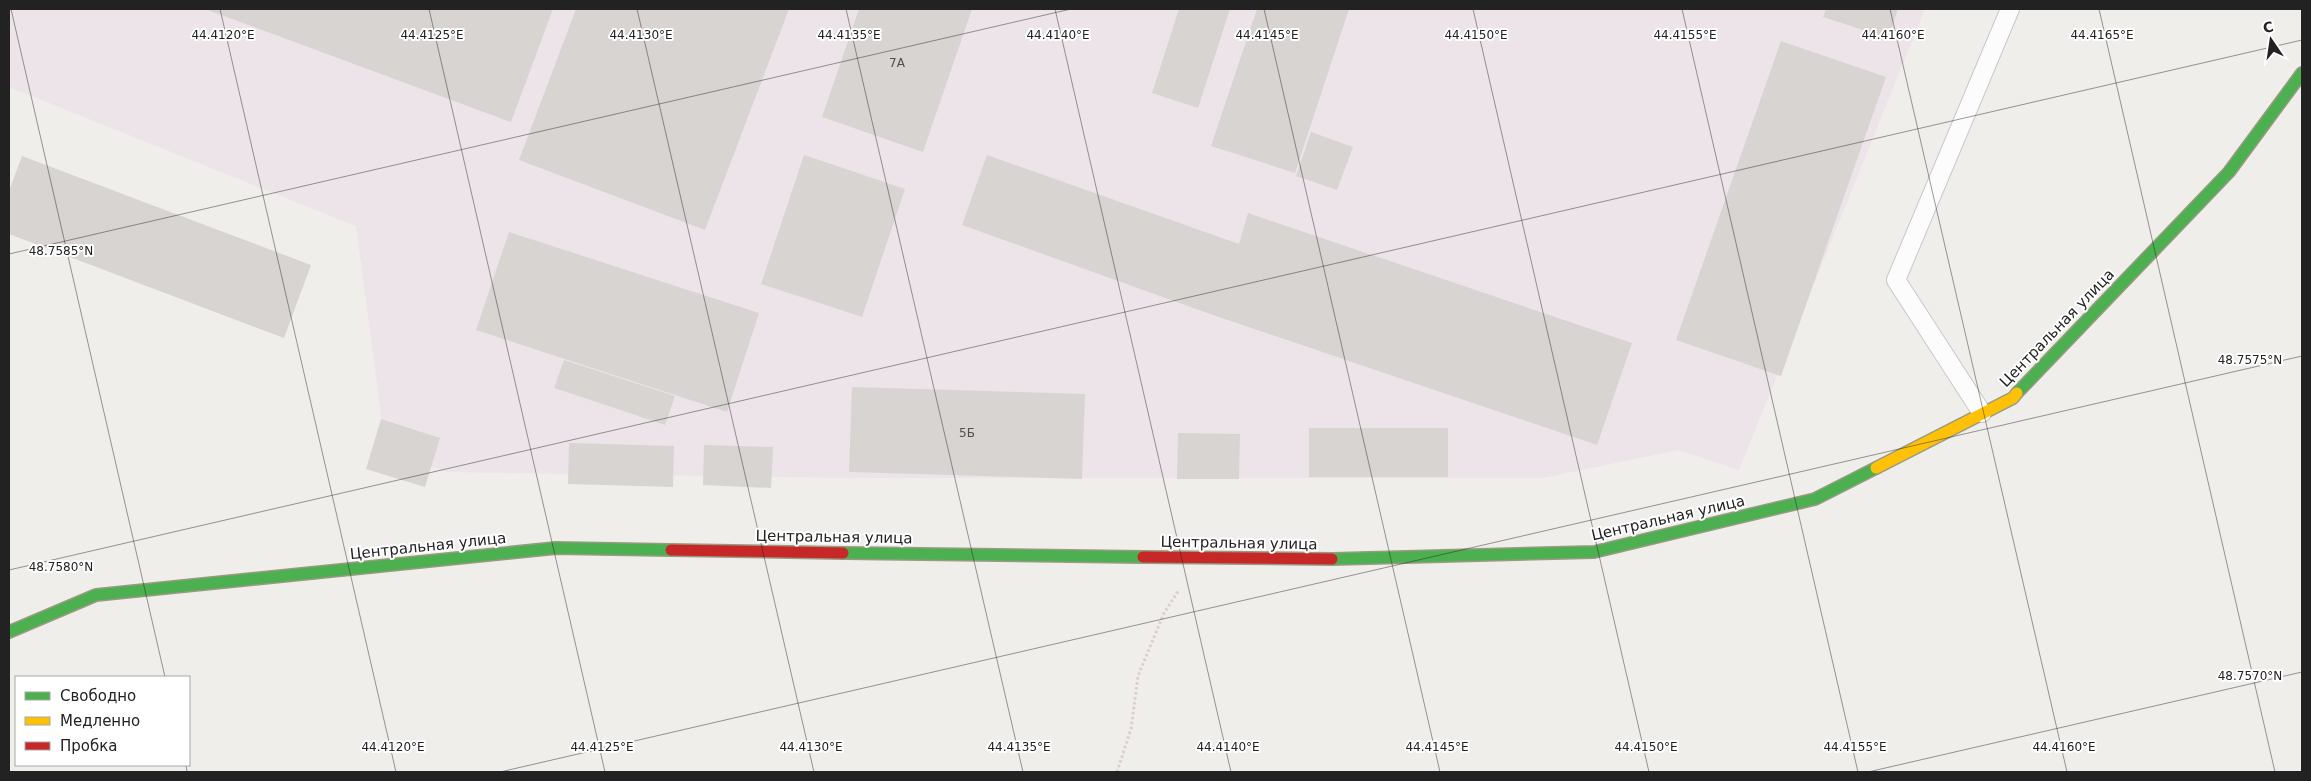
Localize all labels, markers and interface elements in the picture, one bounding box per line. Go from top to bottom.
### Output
north arrow [2246,15,2296,65]
text: С [2261,18,2275,36]
text: 44.4120°E [191,28,255,42]
text: 44.4125°E [400,28,464,42]
text: 44.4130°E [609,28,673,42]
text: 44.4135°E [817,28,881,42]
text: 44.4140°E [1026,28,1090,42]
text: 44.4145°E [1235,28,1299,42]
text: 44.4150°E [1444,28,1508,42]
text: 44.4155°E [1653,28,1717,42]
text: 44.4160°E [1861,28,1925,42]
text: 44.4165°E [2070,28,2134,42]
house number: 7А [889,56,906,70]
text: 48.7585°N [29,244,93,258]
street label: Центральная улица [1996,265,2118,391]
text: 48.7575°N [2218,353,2282,367]
house number: 5Б [959,426,975,440]
street label: Центральная улица [1590,492,1746,544]
street label: Центральная улица [755,527,913,547]
street label: Центральная улица [349,529,507,563]
street label: Центральная улица [1160,533,1318,553]
text: 48.7580°N [29,560,93,574]
text: 48.7570°N [2218,669,2282,683]
legend [15,676,190,766]
text: Свободно [60,687,136,705]
text: Медленно [60,712,140,730]
text: Пробка [60,737,117,755]
text: 44.4120°E [361,740,425,754]
text: 44.4125°E [570,740,634,754]
text: 44.4130°E [779,740,843,754]
text: 44.4135°E [987,740,1051,754]
text: 44.4140°E [1196,740,1260,754]
text: 44.4145°E [1405,740,1469,754]
text: 44.4150°E [1614,740,1678,754]
text: 44.4155°E [1823,740,1887,754]
text: 44.4160°E [2032,740,2096,754]

